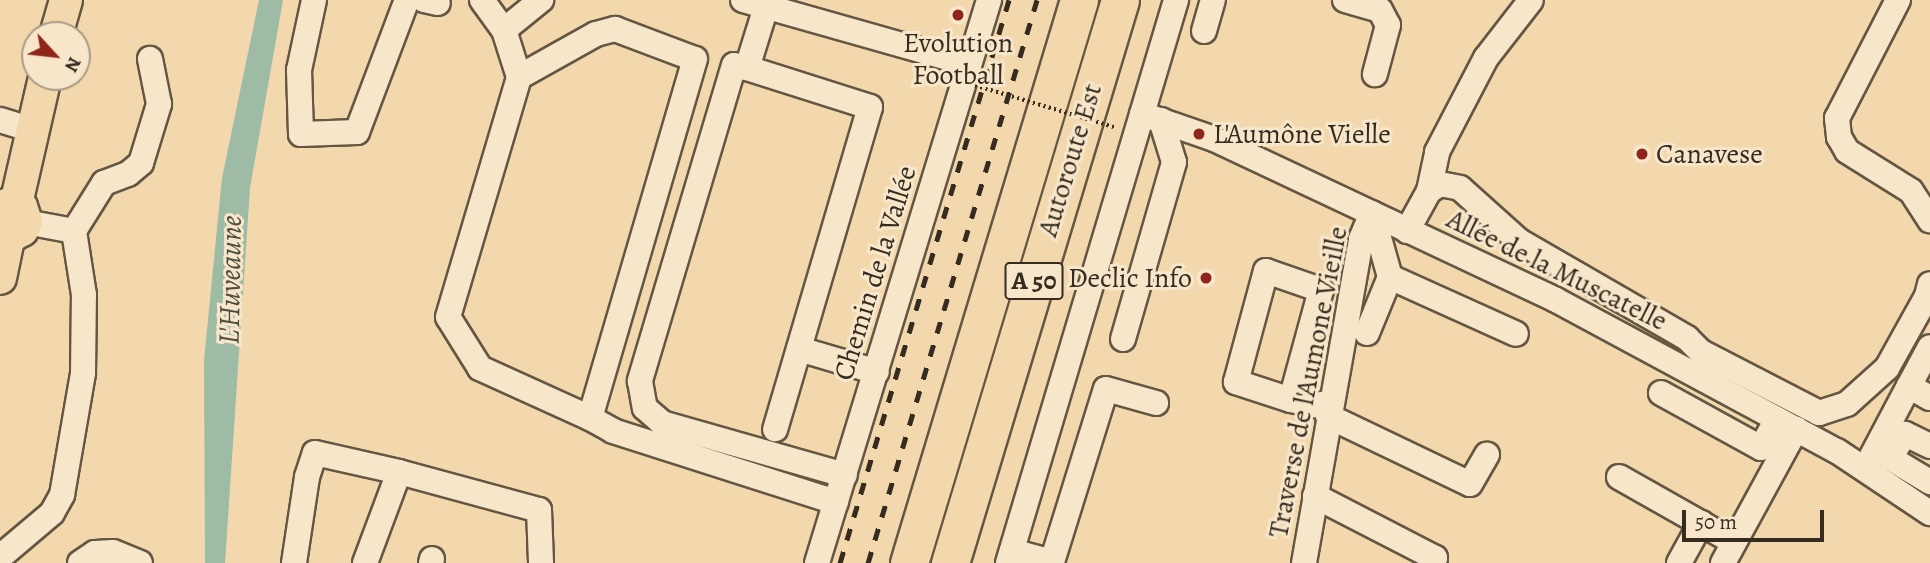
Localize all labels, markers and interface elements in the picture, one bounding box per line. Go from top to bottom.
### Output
marker: Evolution Football [950,7,966,23]
north arrow [21,21,91,91]
place label: Evolution Football [903,26,1013,92]
text: N [58,53,88,77]
street label: Autoroute Est [1031,80,1109,240]
place label: L'Aumône Vielle [1213,117,1391,151]
marker: L'Aumône Vielle [1191,126,1207,142]
place label: Canavese [1656,137,1763,171]
marker: Canavese [1634,146,1650,162]
street label: Chemin de la Vallée [826,162,924,384]
street label: Allée de la Muscatelle [1441,202,1673,338]
water label: L'Huveaune [211,215,249,345]
street label: Traverse de l'Aumone Vieille [1261,224,1355,540]
road number: A 50 [1004,258,1064,304]
place label: Declic Info [1068,261,1192,295]
marker: Declic Info [1198,270,1214,286]
scale bar [1685,496,1827,540]
text: 50 m [1695,508,1737,536]

